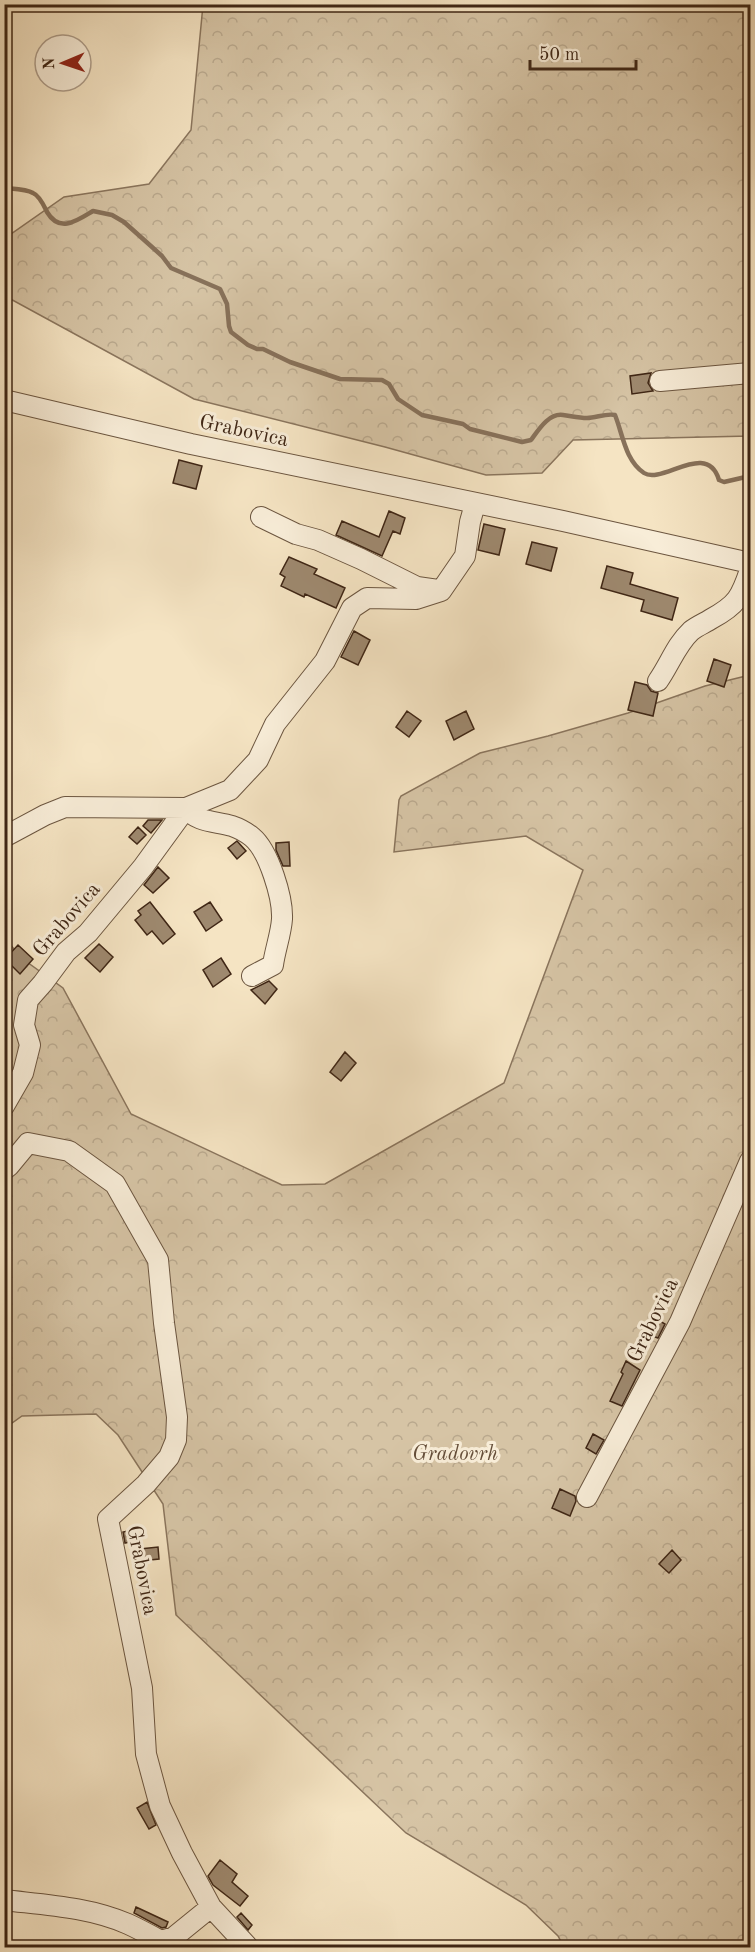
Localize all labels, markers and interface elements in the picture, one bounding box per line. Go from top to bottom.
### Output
north arrow [33,33,93,93]
scale bar [530,33,636,71]
text: 50 m [539,46,579,64]
text: N [42,56,58,70]
street label: Grabovica [197,412,290,451]
street label: Grabovica [29,879,105,961]
street label: Grabovica [624,1275,683,1366]
park label: Gradovrh [412,1444,498,1465]
street label: Grabovica [123,1524,160,1617]

